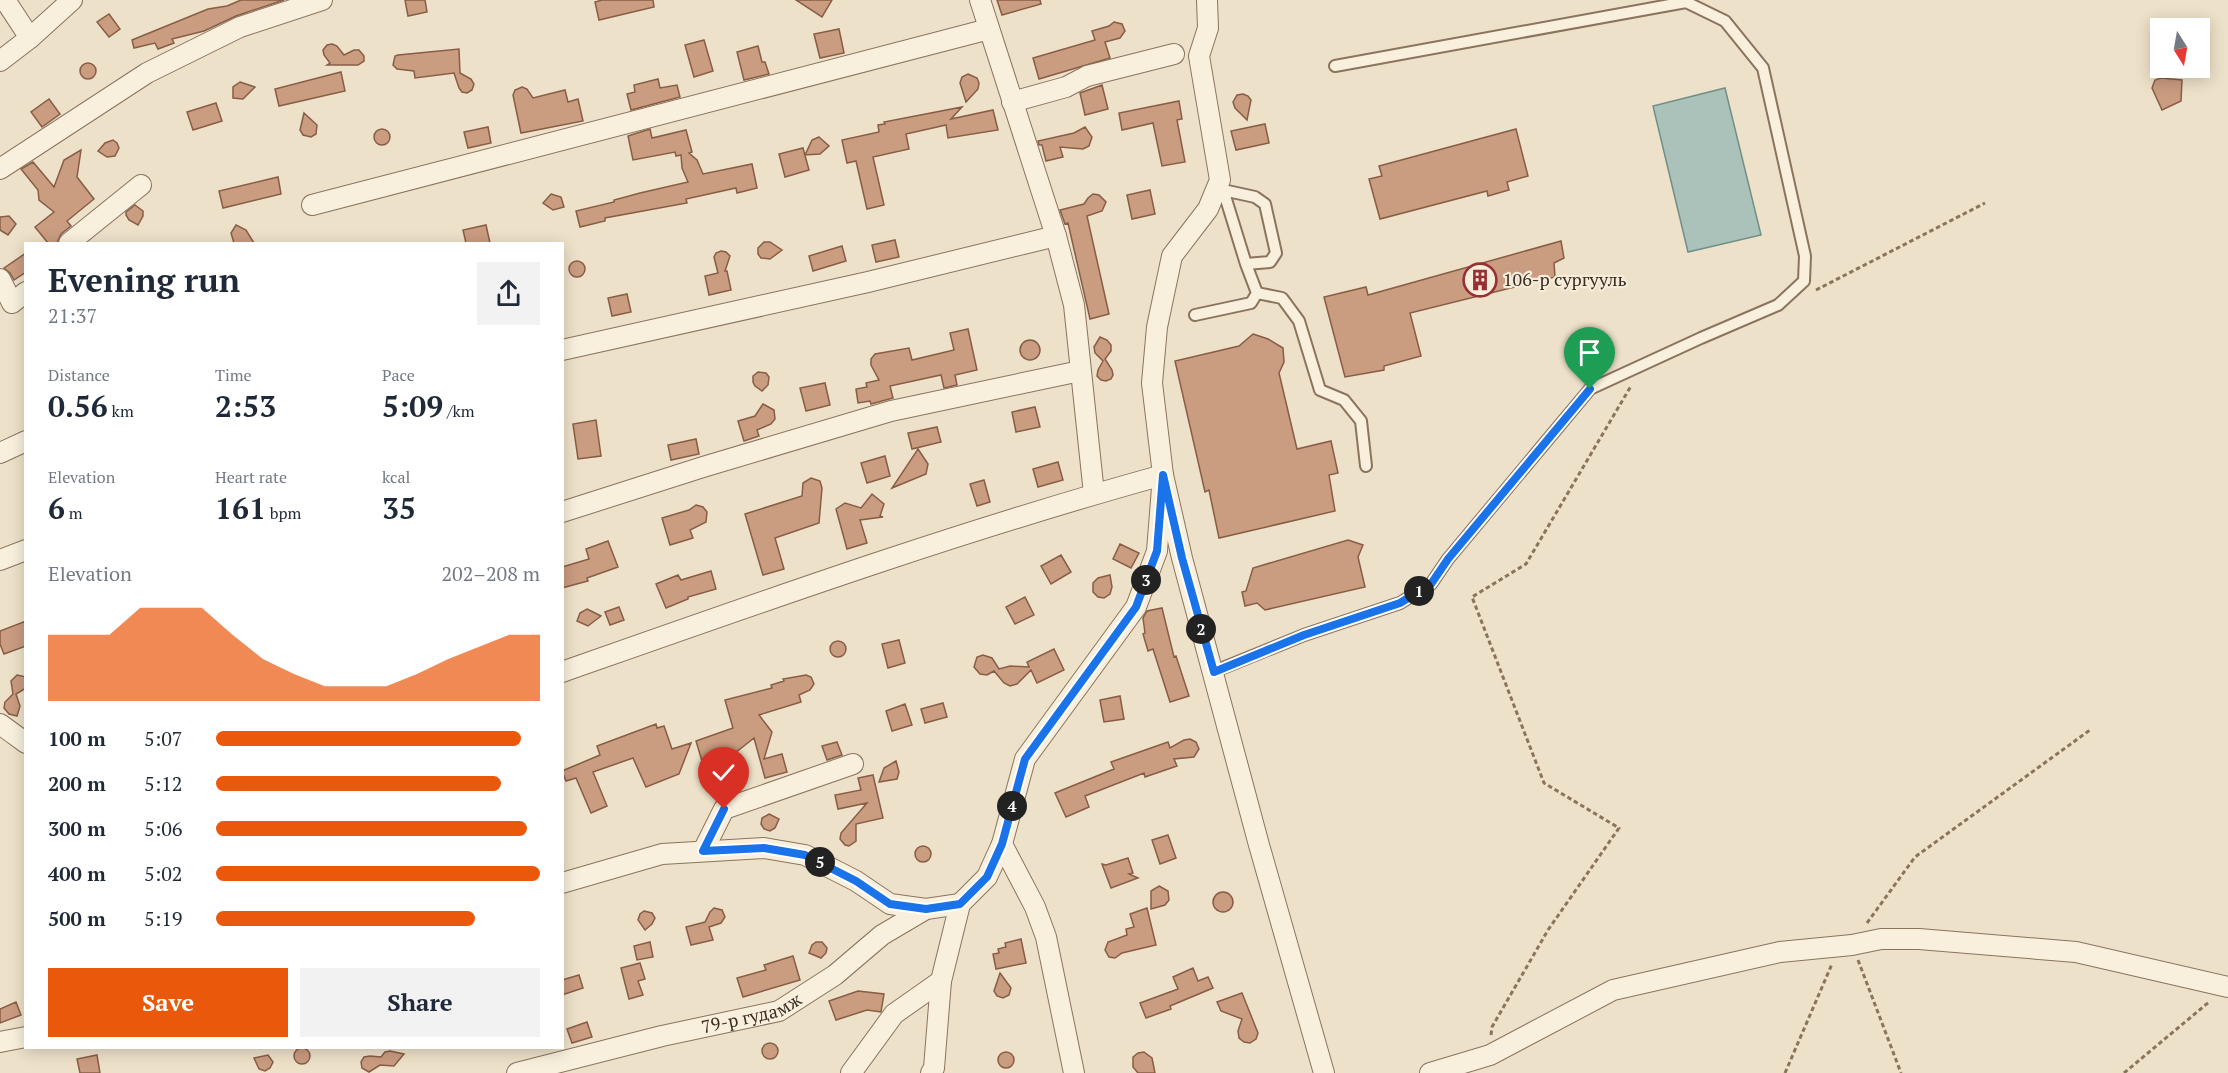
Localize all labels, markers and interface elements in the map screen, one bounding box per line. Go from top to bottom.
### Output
north arrow [2150,18,2210,78]
map controls [2150,18,2210,78]
text: Evening run [48,258,240,301]
button: share [477,262,540,325]
building icon: 106-р сургууль [1462,262,1498,298]
place label: 106-р сургууль [1503,267,1627,291]
text: 21:37 [48,302,97,329]
pin [1564,327,1615,389]
icon: arrive [1573,336,1606,369]
text: Distance [48,364,110,386]
text: Time [215,364,252,386]
text: Pace [382,364,415,386]
text: 0.56 [48,386,108,426]
text: 2:53 [215,386,276,426]
text: 5:09 [382,386,443,426]
text: km [108,400,134,422]
text: /km [443,400,475,422]
text: Elevation [48,466,115,488]
text: Heart rate [215,466,287,488]
text: kcal [382,466,410,488]
text: 6 [48,488,65,528]
text: 161 [215,488,266,528]
text: 35 [382,488,416,528]
text: m [65,502,83,524]
text: bpm [266,502,301,524]
text: Elevation [48,560,132,587]
text: 202–208 m [441,560,540,587]
pin: 3 [1131,565,1161,595]
text: 3 [1141,569,1151,591]
pin: 1 [1404,576,1434,606]
text: 1 [1414,580,1424,602]
pin: 2 [1186,614,1216,644]
text: 2 [1196,618,1206,640]
text: 100 m [48,725,106,752]
text: 5:07 [144,725,183,752]
pin [698,747,749,809]
icon: check [707,756,740,789]
text: 200 m [48,770,106,797]
text: 5:12 [144,770,183,797]
pin: 4 [997,791,1027,821]
text: 4 [1007,795,1017,817]
text: 300 m [48,815,106,842]
text: 5:06 [144,815,183,842]
pin: 5 [805,847,835,877]
text: 5 [815,851,825,873]
text: 400 m [48,860,106,887]
text: 5:02 [144,860,183,887]
text: 500 m [48,905,106,932]
text: 5:19 [144,905,183,932]
button: Save [48,968,288,1037]
button: Share [300,968,540,1037]
street label: 79-р гудамж [699,987,806,1038]

